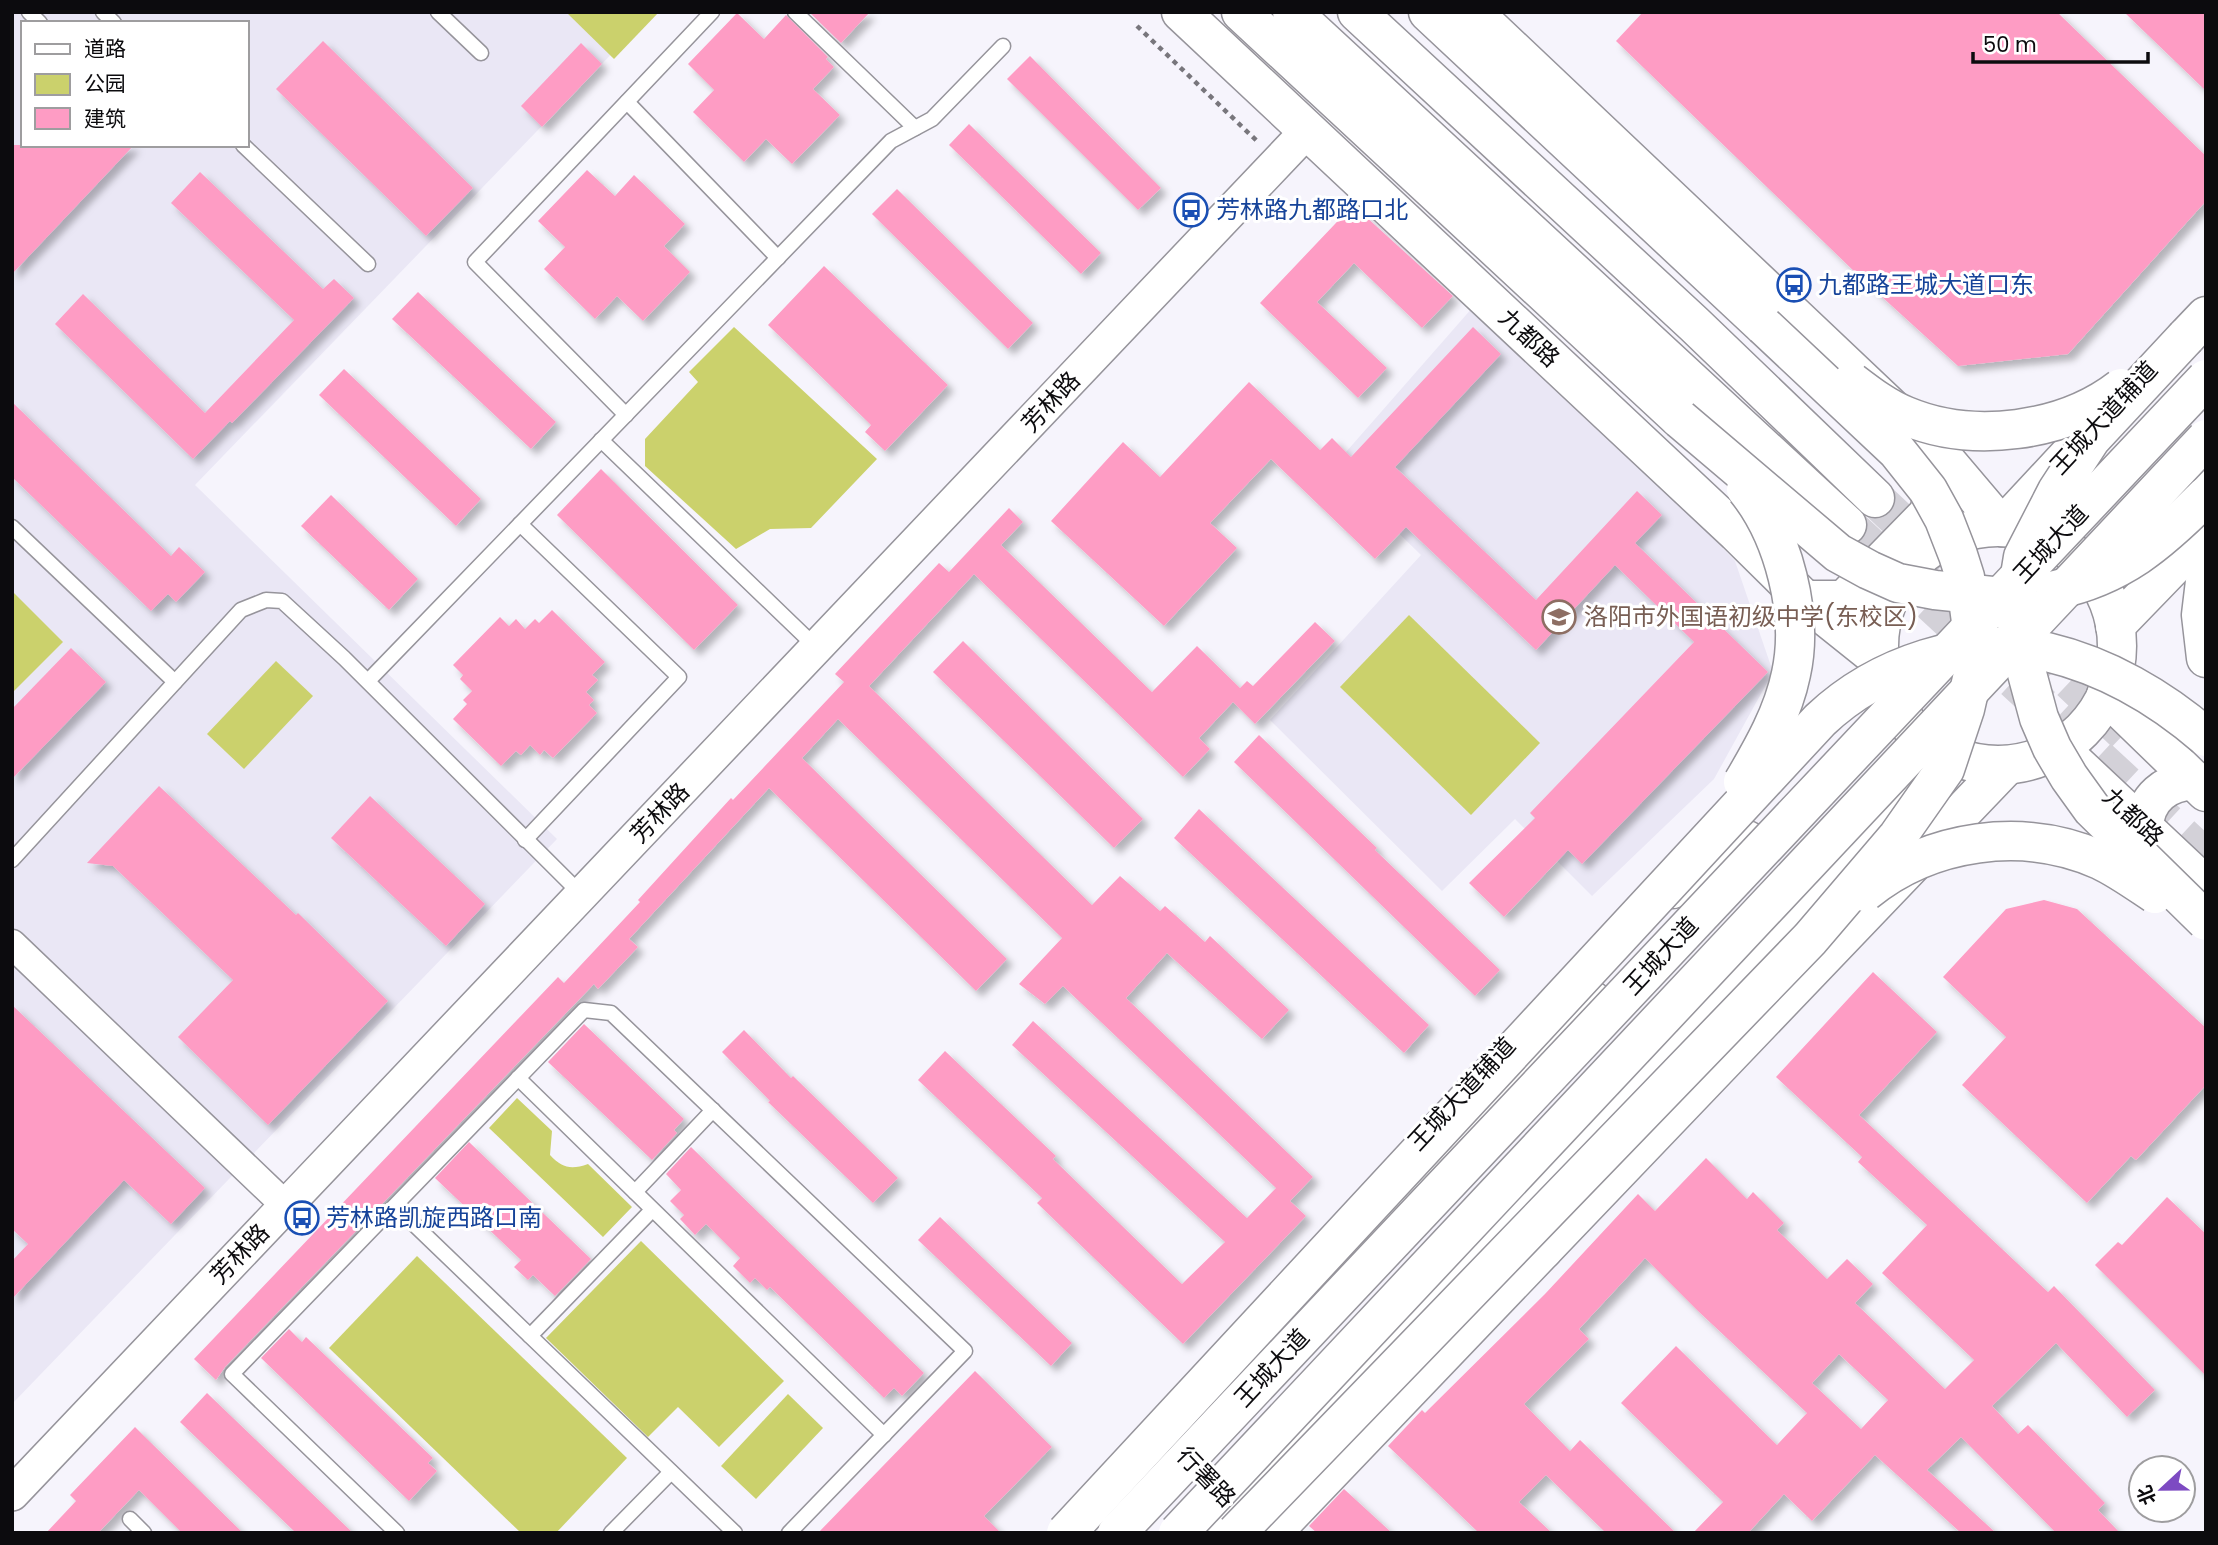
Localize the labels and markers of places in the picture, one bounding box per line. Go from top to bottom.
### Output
bus stop icon: 芳林路九都路口北 [1172,191,1210,229]
place label: 芳林路九都路口北 [1216,193,1408,226]
bus stop icon: 九都路王城大道口东 [1775,266,1813,304]
place label: 九都路王城大道口东 [1818,268,2034,301]
school or university icon: 洛阳市外国语初级中学(东校区) [1540,598,1578,636]
place label: 洛阳市外国语初级中学(东校区) [1584,600,1918,633]
bus stop icon: 芳林路凯旋西路口南 [283,1199,321,1237]
place label: 芳林路凯旋西路口南 [326,1201,542,1234]

